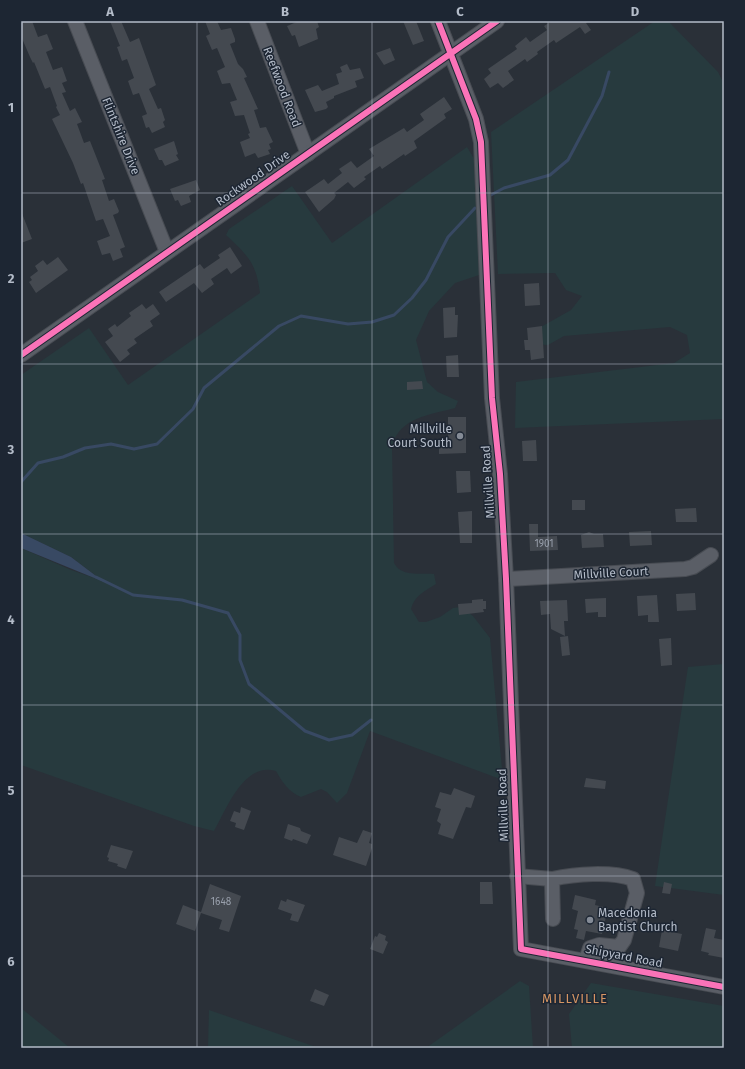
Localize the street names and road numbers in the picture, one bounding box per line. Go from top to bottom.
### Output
street label: Reefwood Road [260,45,304,129]
street label: Flintshire Drive [99,95,143,177]
street label: Rockwood Drive [213,147,293,209]
street label: Millville Road [478,445,498,519]
street label: Millville Court [573,564,649,582]
street label: Millville Road [495,768,511,842]
street label: Shipyard Road [584,942,664,970]

